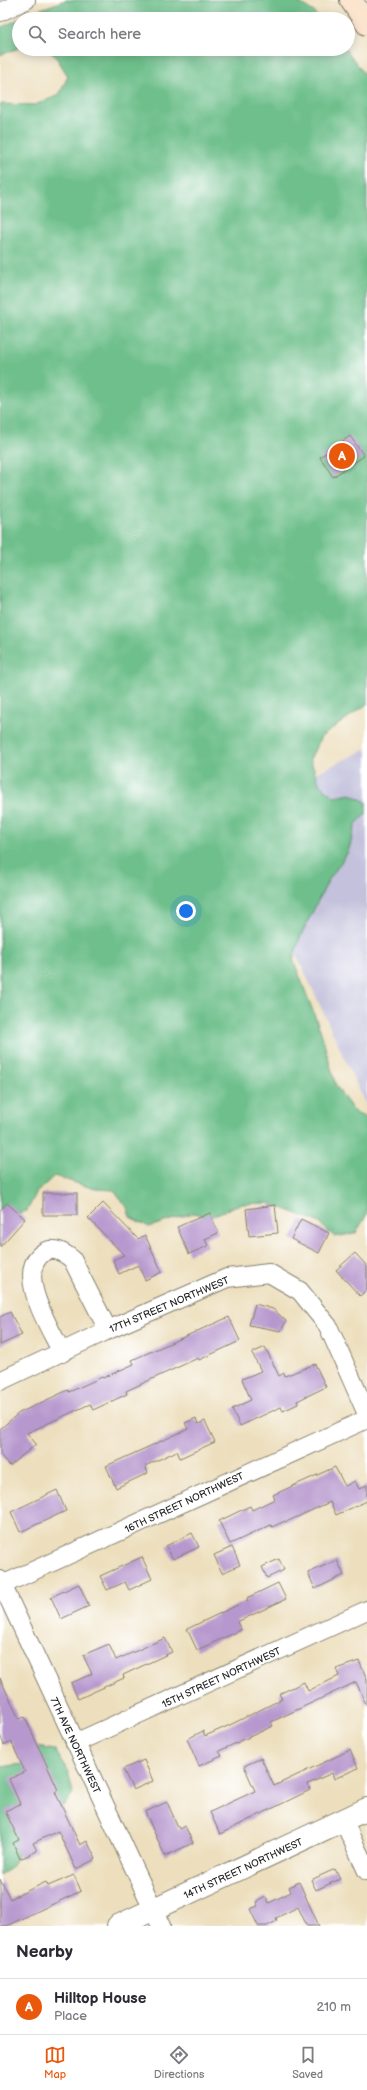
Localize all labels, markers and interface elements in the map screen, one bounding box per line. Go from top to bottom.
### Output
search box [12,12,355,56]
icon: search [26,23,48,45]
text: Search here [58,25,141,44]
pin: A [329,441,355,471]
your location [176,901,196,921]
street label: 17TH STREET NORTHWEST [108,1274,231,1336]
street label: 16TH STREET NORTHWEST [123,1470,246,1536]
street label: 15TH STREET NORTHWEST [160,1645,283,1711]
street label: 7TH AVE NORTHWEST [47,1695,103,1795]
street label: 14TH STREET NORTHWEST [182,1836,305,1902]
text: Nearby [16,1942,73,1962]
text: Hilltop House [54,1989,146,2008]
text: A [25,1999,33,2015]
text: 210 m [317,1999,351,2015]
text: Place [54,2008,87,2024]
tab: Map [44,2044,66,2081]
tab: Directions [154,2044,204,2081]
tab: Saved [292,2044,323,2081]

